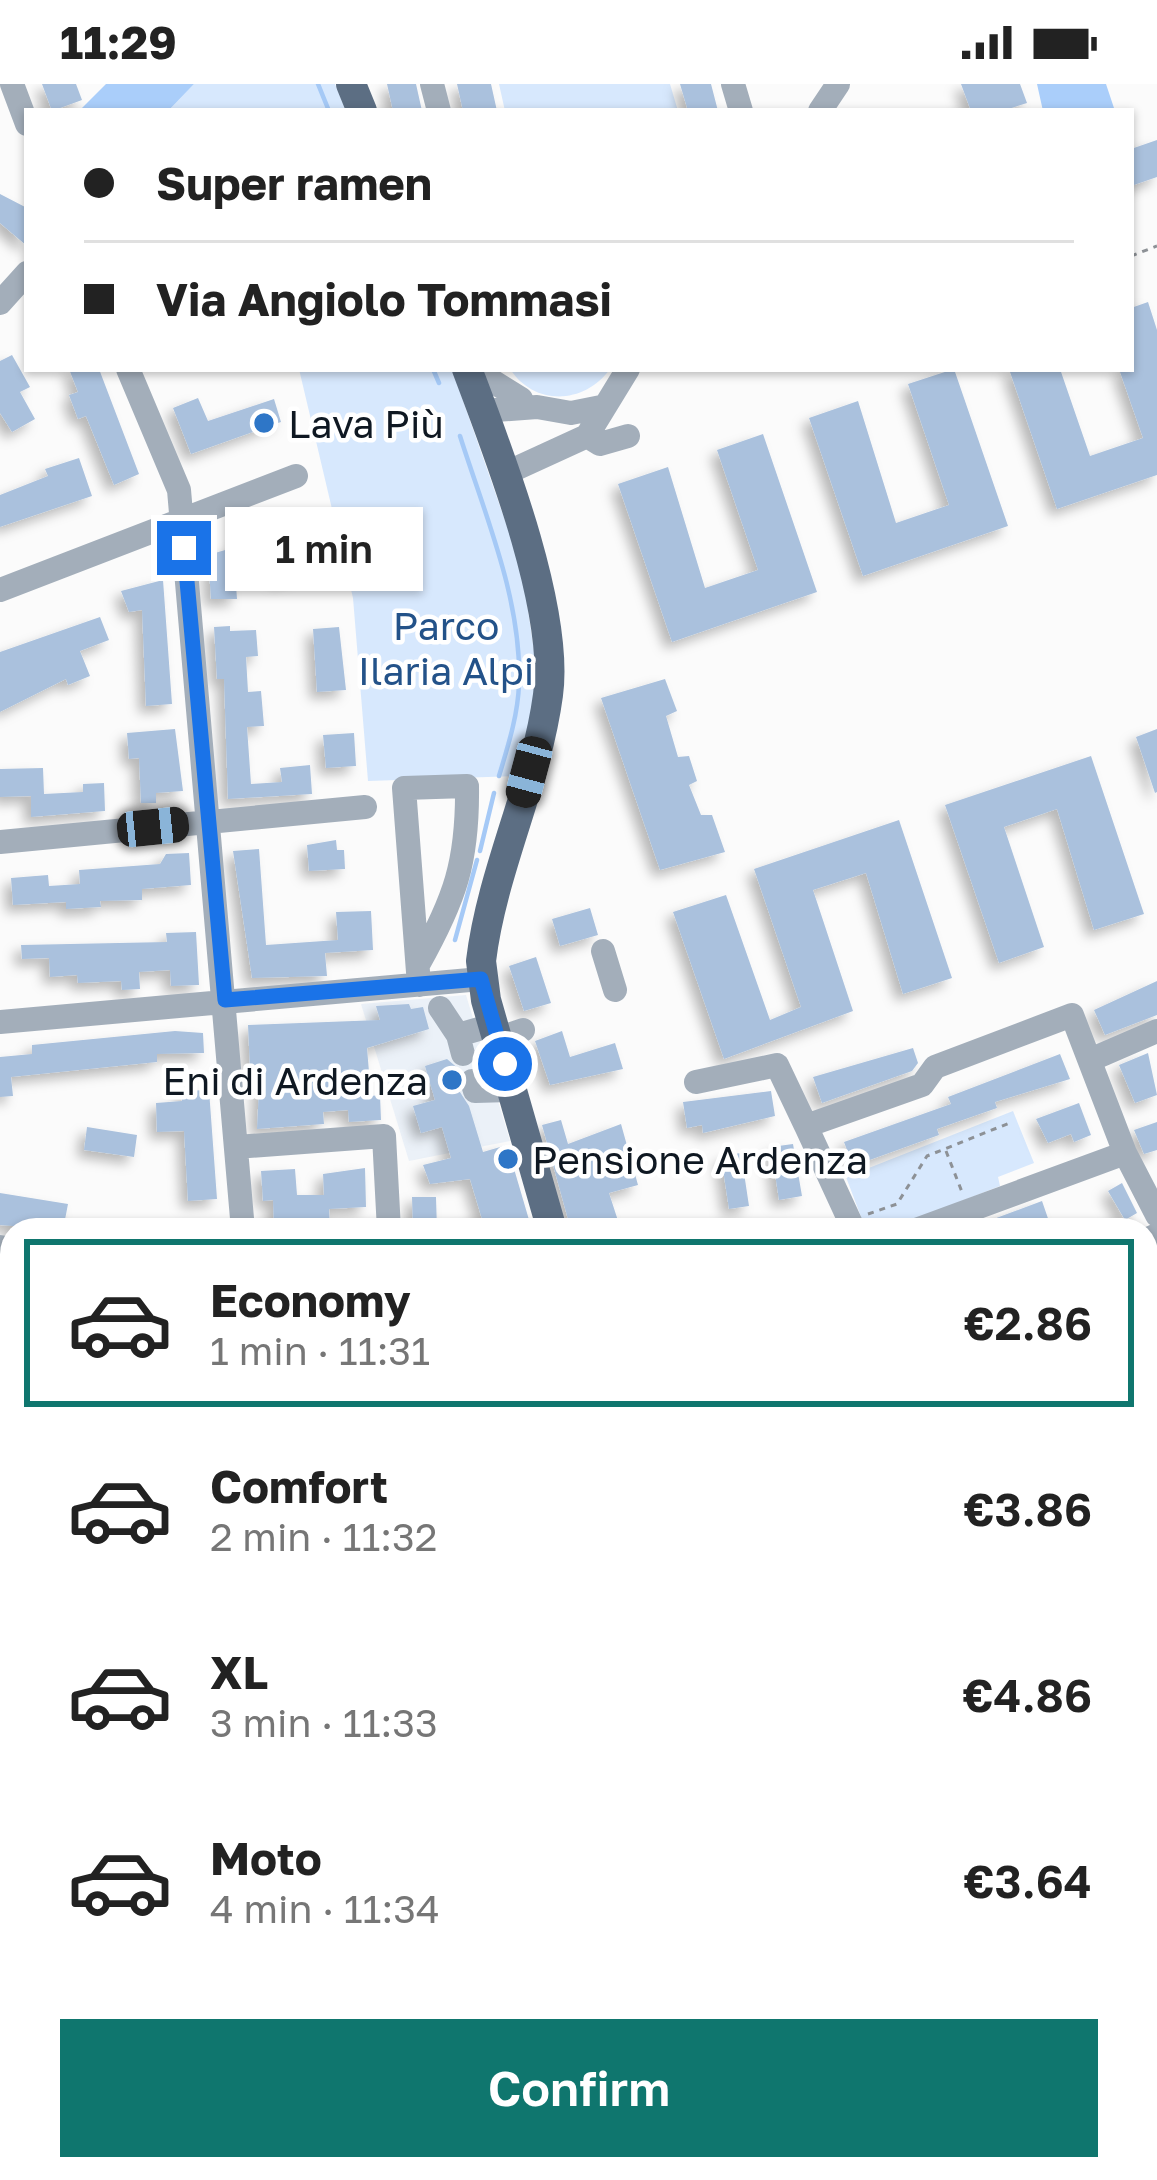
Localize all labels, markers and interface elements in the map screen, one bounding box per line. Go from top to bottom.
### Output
text: 11:29 [60,15,177,69]
text: Super ramen [156,156,432,210]
text: Via Angiolo Tommasi [156,272,612,326]
place label: Lava Più [288,400,444,447]
marker: Lava Più [251,410,277,436]
callout: 1 min [226,506,424,590]
route end [157,521,211,575]
text: 1 min [275,525,373,572]
park label: Parco Ilaria Alpi [358,602,534,694]
car [502,733,556,811]
car [115,805,191,849]
route start [478,1037,532,1091]
place label: Eni di Ardenza [162,1057,428,1104]
marker: Eni di Ardenza [439,1067,465,1093]
place label: Pensione Ardenza [532,1136,868,1183]
marker: Pensione Ardenza [495,1146,521,1172]
icon: car [66,1269,174,1377]
text: Economy [210,1273,411,1327]
text: €2.86 [964,1296,1092,1350]
text: 1 min · 11:31 [210,1327,430,1374]
icon: car [66,1455,174,1563]
text: Comfort [210,1459,388,1513]
text: €3.86 [963,1482,1092,1536]
text: 2 min · 11:32 [210,1513,438,1560]
icon: car [66,1641,174,1749]
text: XL [210,1645,268,1699]
text: €4.86 [962,1668,1092,1722]
text: 3 min · 11:33 [210,1699,438,1746]
icon: car [66,1827,174,1935]
text: Moto [210,1831,322,1885]
text: €3.64 [964,1854,1092,1908]
text: 4 min · 11:34 [210,1885,440,1932]
button: Confirm [60,2019,1098,2157]

